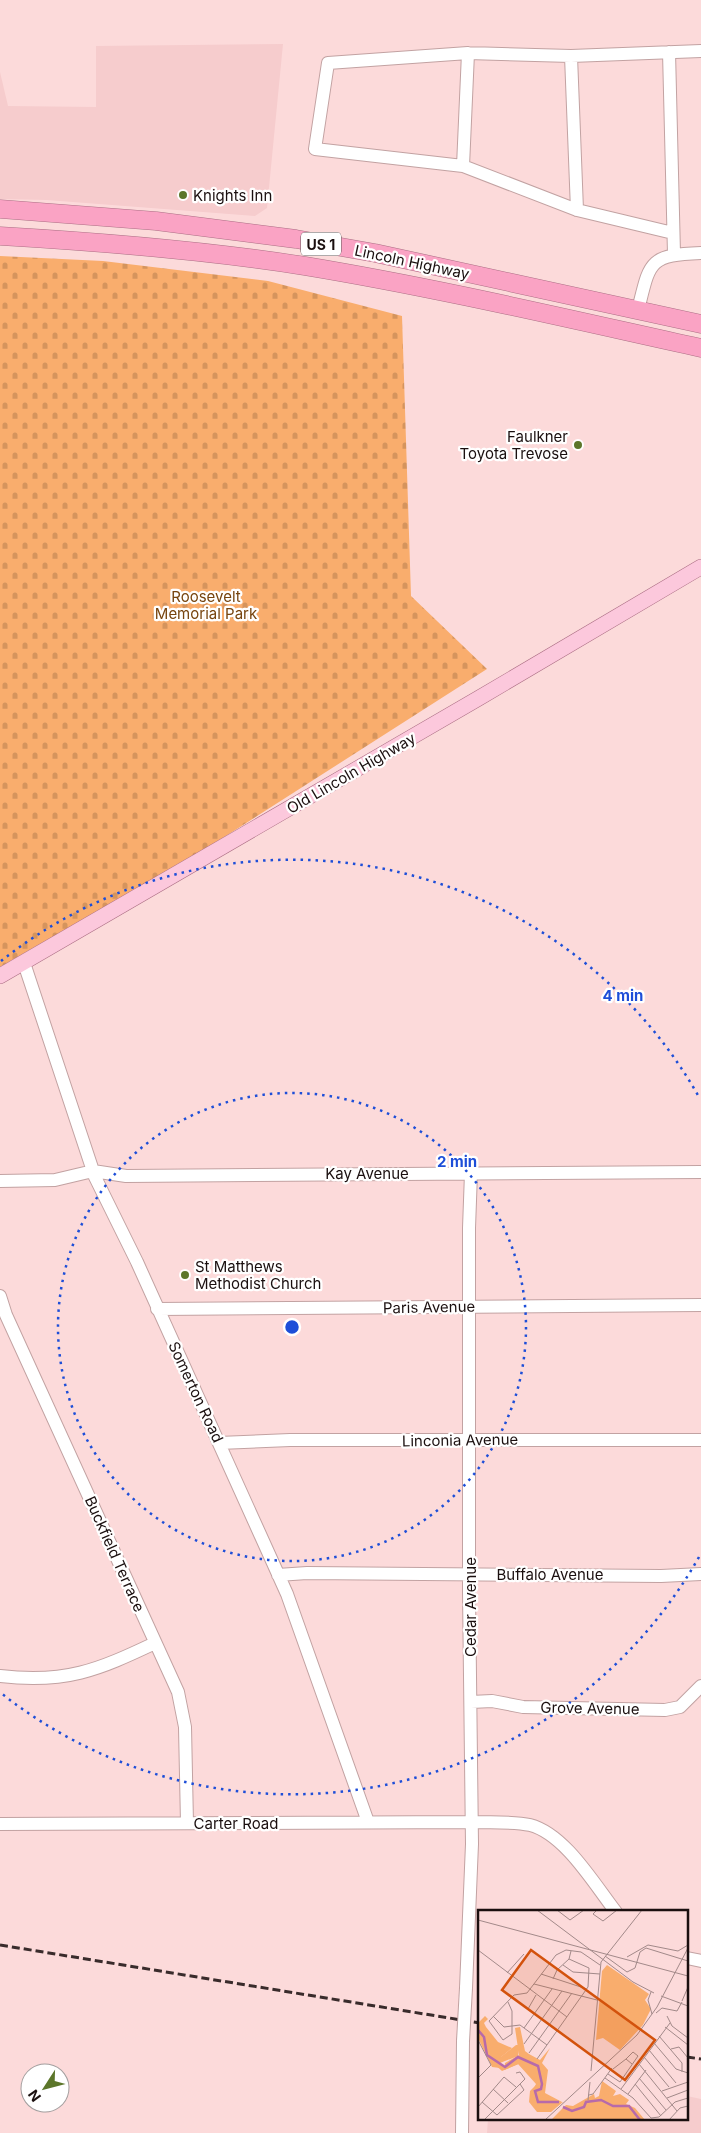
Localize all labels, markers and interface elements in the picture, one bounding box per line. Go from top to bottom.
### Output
place label: Knights Inn [193,186,272,205]
marker: Knights Inn [177,189,189,201]
road number: US 1 [301,232,341,255]
street label: Lincoln Highway [353,241,472,284]
place label: Faulkner Toyota Trevose [460,427,568,463]
marker: Faulkner Toyota Trevose [572,439,584,451]
park label: Roosevelt Memorial Park [155,587,258,623]
street label: Old Lincoln Highway [283,728,419,818]
text: 4 min [603,986,643,1005]
text: 2 min [437,1152,477,1171]
street label: Kay Avenue [325,1164,409,1183]
place label: St Matthews Methodist Church [195,1257,321,1293]
marker: St Matthews Methodist Church [179,1269,191,1281]
street label: Paris Avenue [383,1297,475,1317]
centre of rings [283,1318,301,1336]
street label: Somerton Road [164,1338,228,1446]
street label: Linconia Avenue [402,1429,518,1451]
street label: Buckfield Terrace [81,1493,149,1615]
street label: Cedar Avenue [461,1557,480,1657]
street label: Buffalo Avenue [497,1565,603,1584]
street label: Grove Avenue [540,1698,640,1718]
street label: Carter Road [194,1814,278,1833]
inset map [478,1910,688,2120]
north arrow [20,2063,70,2113]
text: N [24,2087,44,2105]

